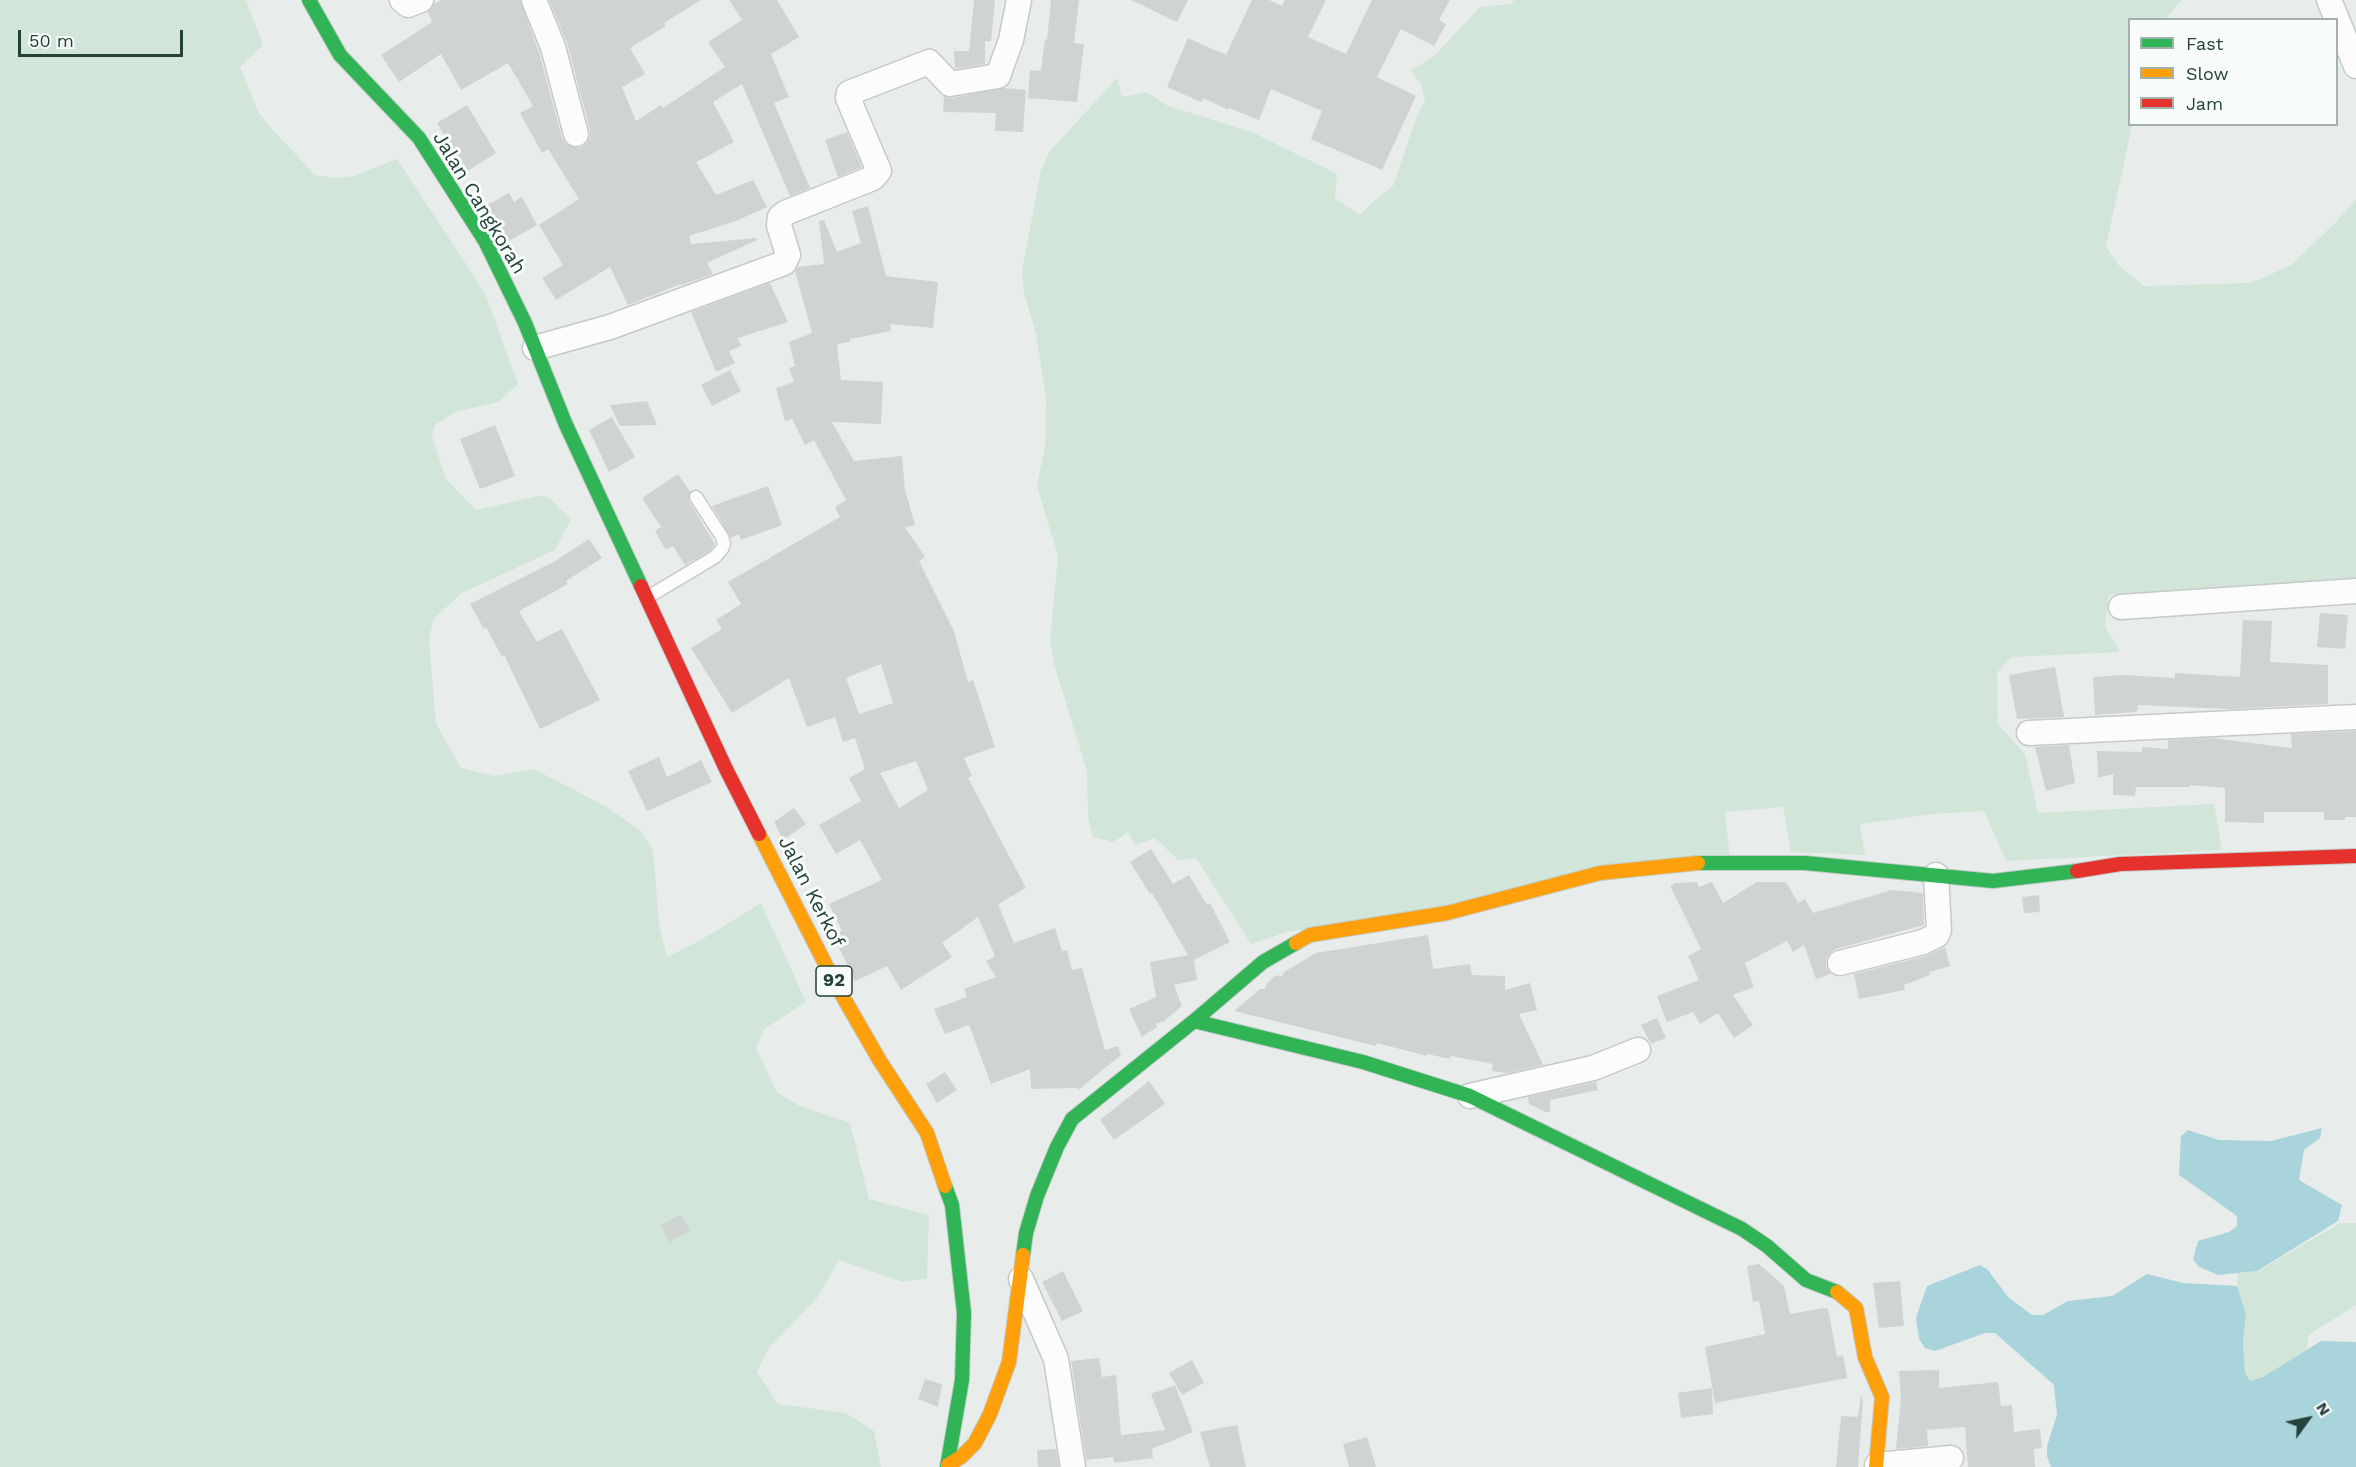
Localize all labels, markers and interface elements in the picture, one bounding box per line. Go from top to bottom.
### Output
scale bar [21,18,186,56]
legend [2128,18,2338,126]
text: 50 m [29,30,74,51]
text: Fast [2186,33,2223,54]
text: Slow [2186,63,2229,84]
text: Jam [2186,93,2223,114]
street label: Jalan Cangkorah [427,128,531,278]
street label: Jalan Kerkof [773,832,849,952]
road number: 92 [816,966,852,996]
north arrow [2278,1389,2338,1449]
text: N [2312,1399,2335,1419]

